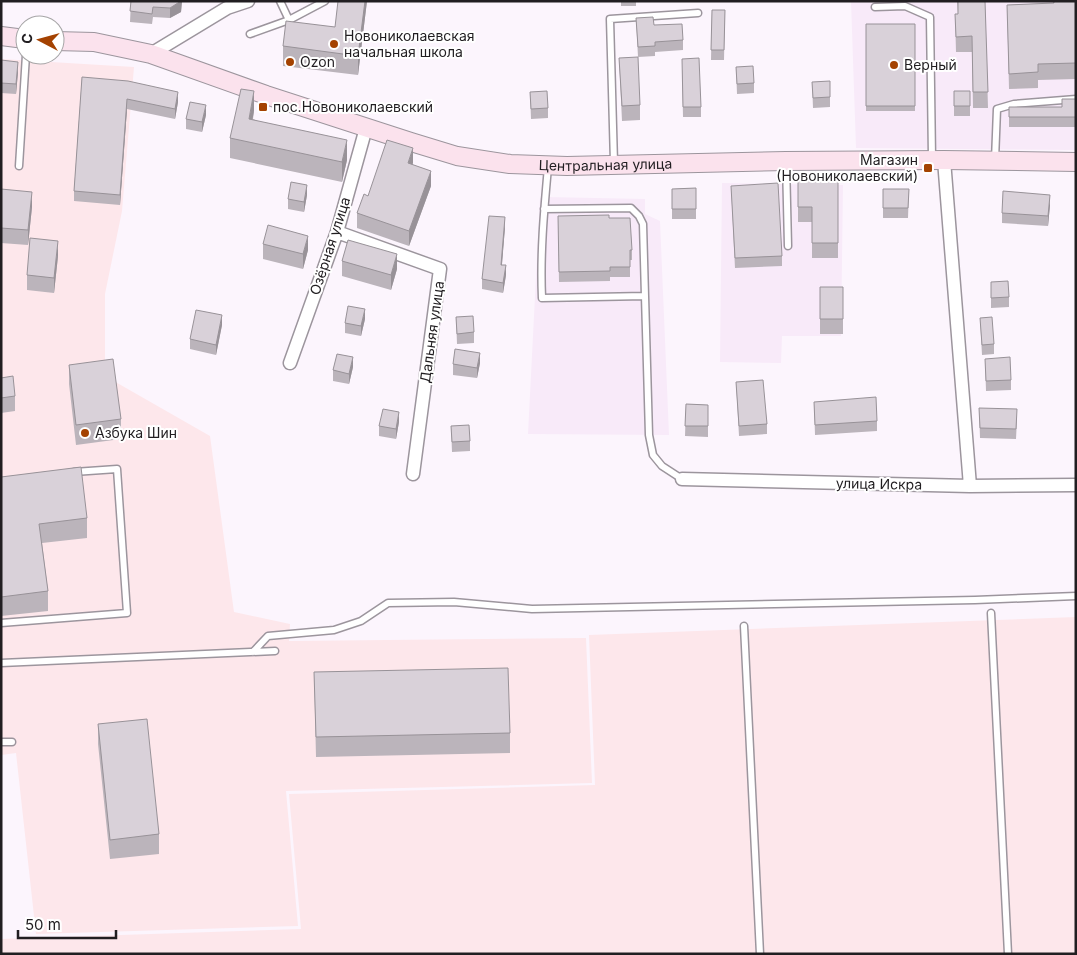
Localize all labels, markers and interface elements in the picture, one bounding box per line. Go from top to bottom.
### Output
north arrow [15,15,65,65]
place label: Новониколаевская начальная школа [344,27,475,60]
text: С [18,33,36,45]
marker: Новониколаевская начальная школа [328,38,340,50]
place label: Ozon [300,53,335,70]
marker: Ozon [284,56,296,68]
place label: Верный [904,56,957,73]
marker: Верный [888,59,900,71]
place label: пос.Новониколаевский [273,98,433,115]
marker: пос.Новониколаевский [257,101,269,113]
place label: Магазин (Новониколаевский) [776,151,918,184]
street label: Центральная улица [539,155,672,174]
marker: Магазин (Новониколаевский) [922,162,934,174]
street label: Озёрная улица [306,195,353,297]
street label: Дальняя улица [416,280,447,384]
place label: Азбука Шин [95,424,177,441]
marker: Азбука Шин [79,427,91,439]
street label: улица Искра [836,474,922,493]
scale bar [18,908,115,940]
text: 50 m [25,915,61,934]

